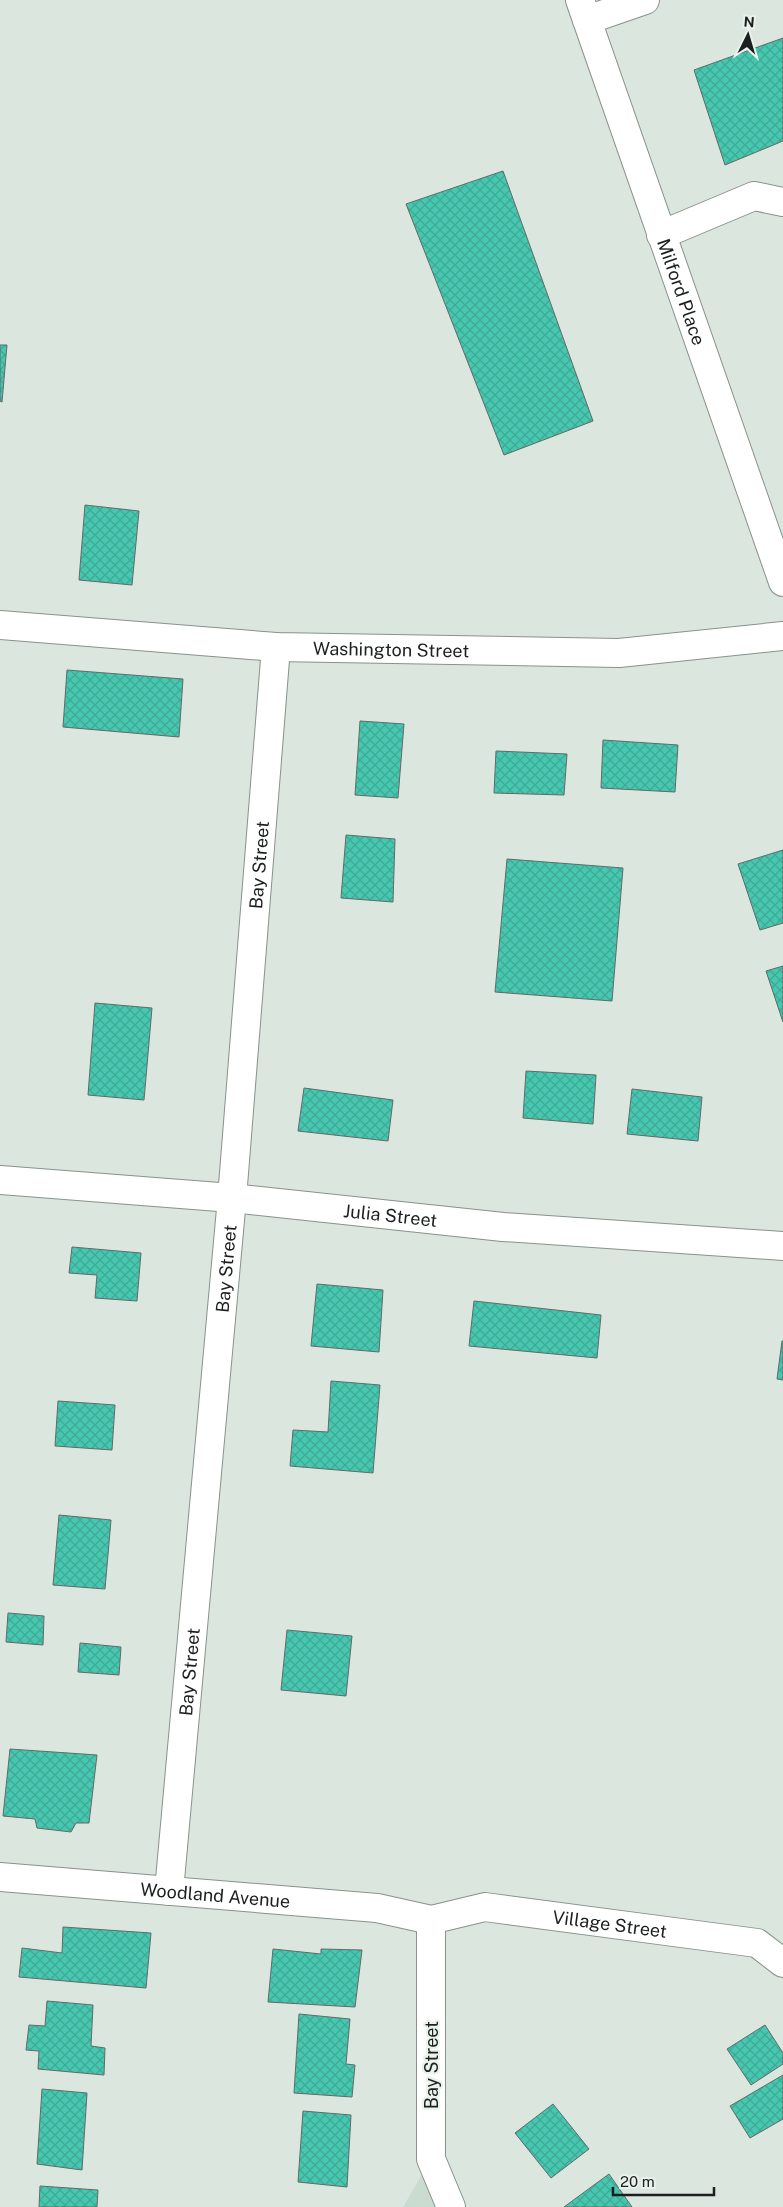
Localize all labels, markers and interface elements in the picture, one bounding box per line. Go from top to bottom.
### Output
north arrow [723,10,773,60]
text: N [743,14,755,30]
street label: Milford Place [653,236,710,348]
street label: Washington Street [313,637,469,661]
street label: Bay Street [245,820,273,910]
street label: Julia Street [342,1199,438,1230]
street label: Bay Street [211,1224,240,1313]
street label: Bay Street [174,1627,203,1717]
street label: Woodland Avenue [140,1878,291,1911]
street label: Village Street [551,1906,668,1941]
street label: Bay Street [421,2021,442,2109]
scale bar [613,2164,714,2196]
text: 20 m [620,2173,655,2190]

